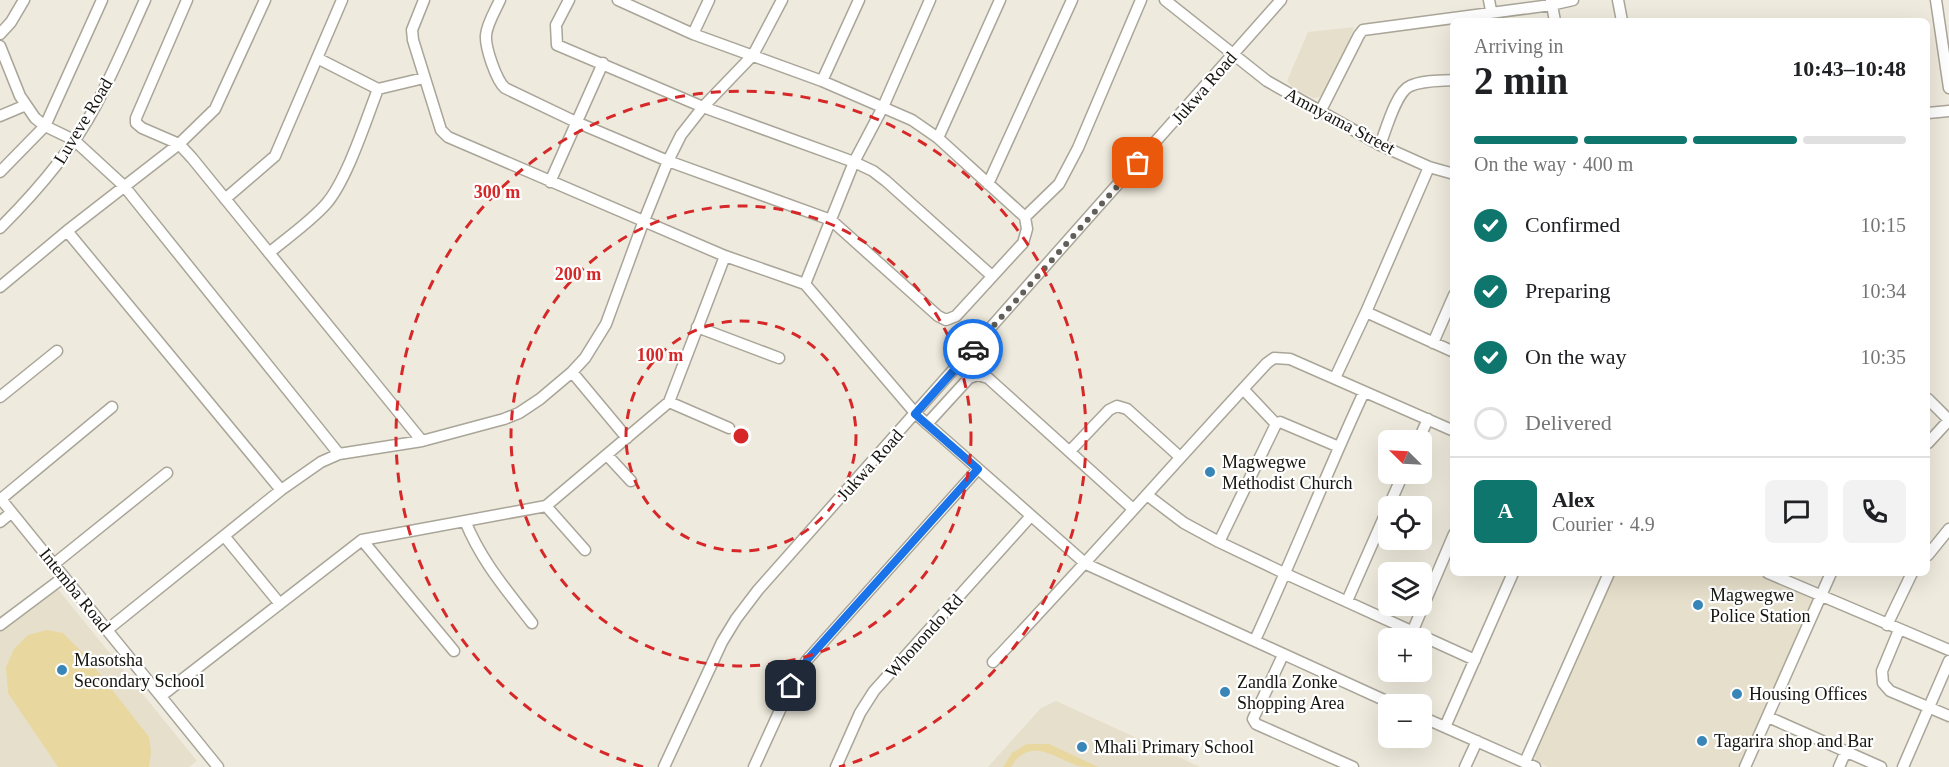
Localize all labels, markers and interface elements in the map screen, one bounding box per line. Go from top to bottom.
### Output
text: Arriving in [1474,35,1563,57]
street label: Jukwa Road [1167,48,1241,128]
text: 10:43–10:48 [1792,56,1906,81]
text: 2 min [1474,59,1568,102]
street label: Luveve Road [50,75,116,167]
street label: Amnyama Street [1282,84,1398,158]
pin [1112,137,1163,188]
icon: bag [1121,146,1154,179]
text: On the way · 400 m [1474,153,1633,175]
text: 300 m [474,182,520,202]
icon: check [1474,209,1507,242]
text: Confirmed [1525,212,1620,237]
text: 10:15 [1860,214,1906,236]
text: 200 m [555,264,601,284]
icon: check [1474,275,1507,308]
text: Preparing [1525,278,1611,303]
text: 10:34 [1860,280,1906,302]
courier [943,319,1003,379]
icon: car [957,333,990,366]
icon: check [1474,341,1507,374]
text: On the way [1525,344,1626,369]
text: 100 m [637,345,683,365]
text: 10:35 [1860,346,1906,368]
text: Delivered [1525,410,1612,435]
street label: Jukwa Road [833,425,907,505]
centre of rings [731,426,751,446]
north arrow [1378,430,1432,484]
map controls [1378,430,1432,748]
place label: Magwegwe Methodist Church [1222,452,1353,493]
marker: Magwegwe Methodist Church [1203,465,1217,479]
button: chat [1765,480,1828,543]
button: phone [1843,480,1906,543]
text: Alex [1552,487,1595,512]
button: locate [1378,496,1432,550]
text: A [1498,498,1513,523]
text: Courier · 4.9 [1552,513,1655,535]
street label: Intemba Road [35,544,115,636]
button: layers [1378,562,1432,616]
place label: Magwegwe Police Station [1710,585,1811,626]
street label: Whonondo Rd [881,590,967,682]
marker: Magwegwe Police Station [1691,598,1705,612]
button: + [1378,628,1432,682]
place label: Masotsha Secondary School [74,650,204,691]
pin [765,660,816,711]
marker: Masotsha Secondary School [55,663,69,677]
icon: home [774,669,807,702]
place label: Zandla Zonke Shopping Area [1237,672,1345,713]
place label: Housing Offices [1749,684,1867,704]
marker: Zandla Zonke Shopping Area [1218,685,1232,699]
marker: Housing Offices [1730,687,1744,701]
button: − [1378,694,1432,748]
place label: Tagarira shop and Bar [1714,731,1873,751]
marker: Tagarira shop and Bar [1695,734,1709,748]
place label: Mhali Primary School [1094,737,1254,757]
marker: Mhali Primary School [1075,740,1089,754]

